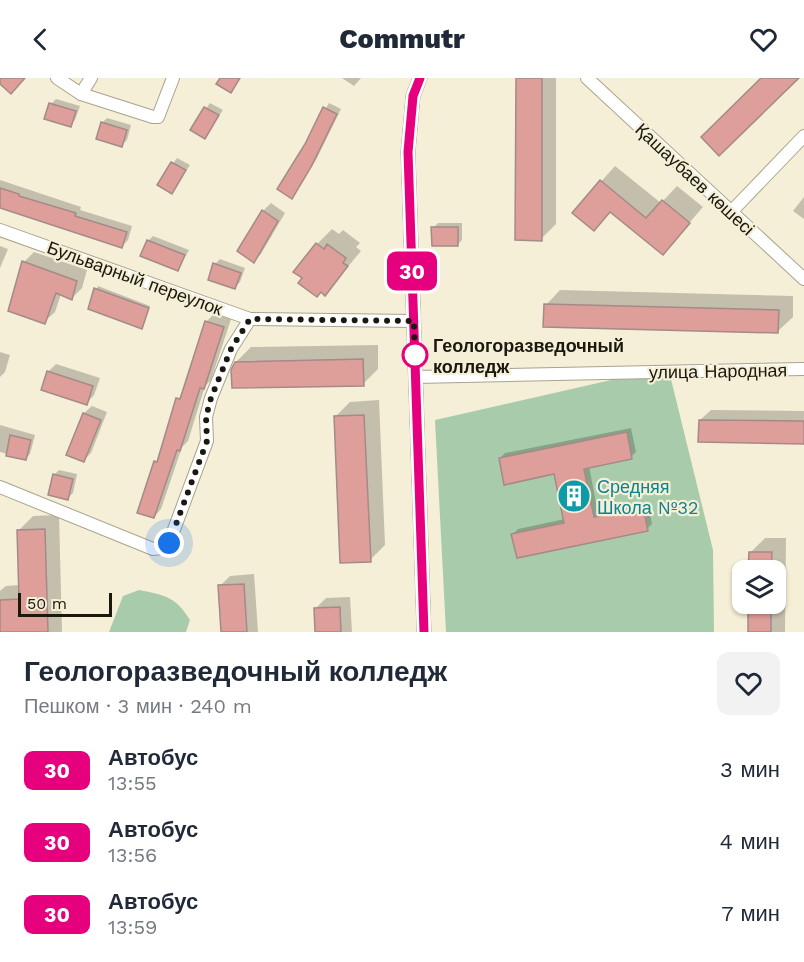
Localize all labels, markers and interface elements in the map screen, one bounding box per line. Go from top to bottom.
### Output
icon: back [24,23,57,56]
text: Commutr [339,23,465,55]
icon: heart [747,23,780,56]
street label: Қашаубаев көшесі [631,118,759,240]
street label: Бульварный переулок [44,236,226,320]
line badge: 30 [385,252,439,290]
text: 30 [399,259,425,284]
place label: Геологоразведочный колледж [433,335,624,377]
marker: Геологоразведочный колледж [402,342,428,368]
street label: улица Народная [649,359,787,383]
place label: Средняя Школа №32 [597,476,699,518]
building icon: Средняя Школа №32 [556,478,592,514]
your location [154,528,184,558]
map controls [732,560,786,614]
button: layers [732,560,786,614]
scale bar [18,590,112,618]
text: 50 m [27,594,67,613]
button: heart [717,652,780,715]
text: Геологоразведочный колледж [24,655,447,688]
text: Пешком · 3 мин · 240 m [24,694,252,718]
text: Автобус [108,745,198,770]
text: 3 мин [720,757,780,782]
text: 30 [44,758,70,783]
text: 13:55 [108,771,157,795]
text: Автобус [108,817,198,842]
text: 4 мин [719,829,780,854]
text: 30 [44,830,70,855]
text: 13:56 [108,843,157,867]
text: Автобус [108,889,198,914]
text: 7 мин [721,901,780,926]
text: 30 [44,902,70,927]
text: 13:59 [108,915,157,939]

